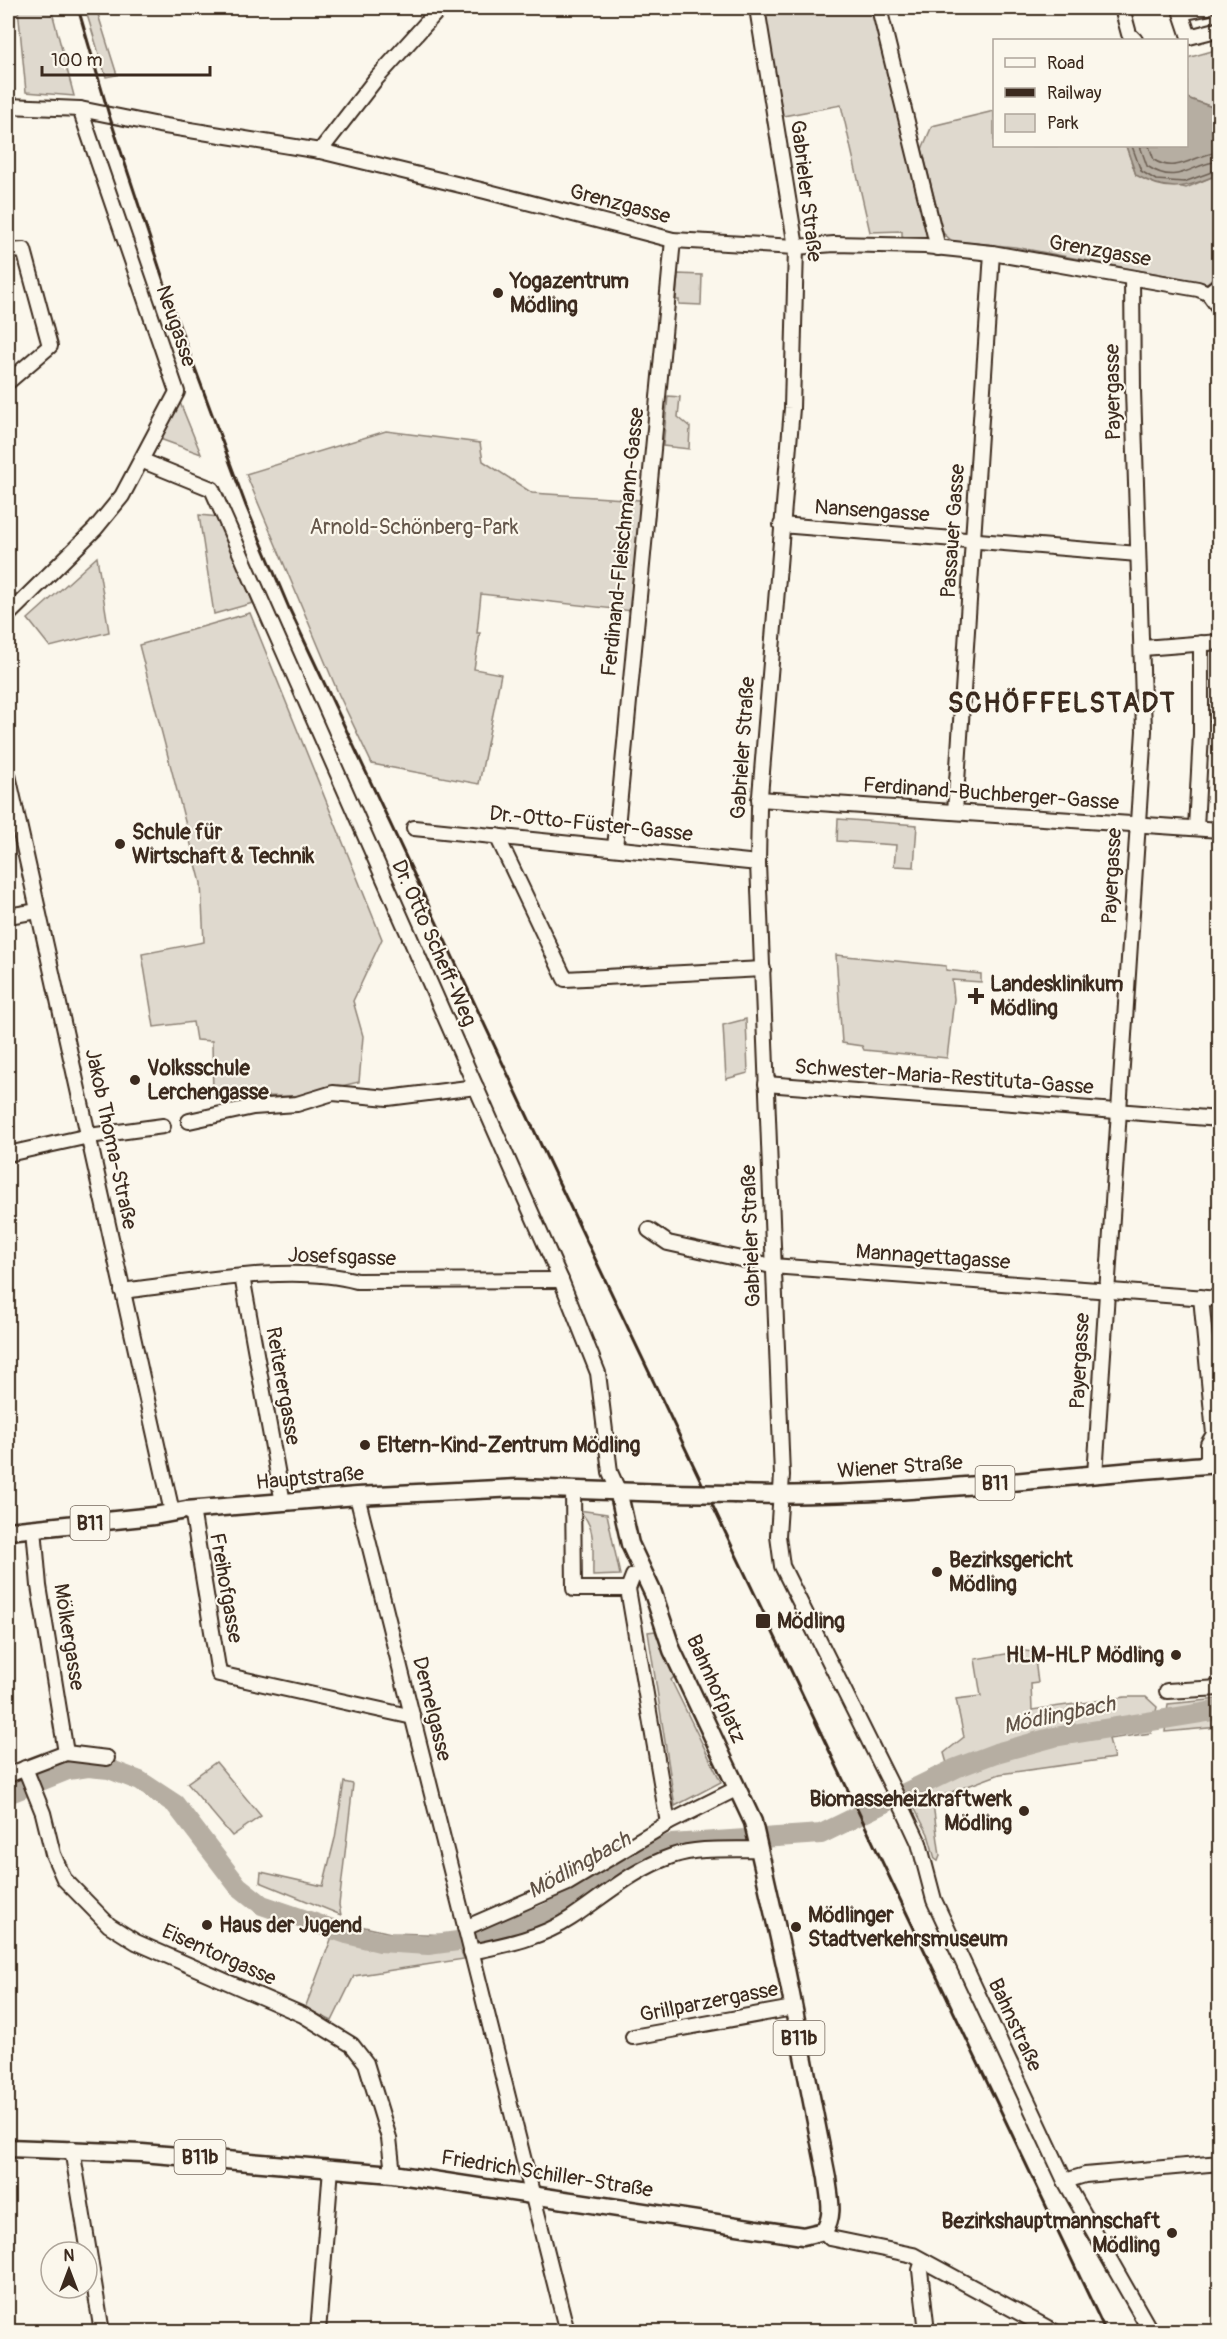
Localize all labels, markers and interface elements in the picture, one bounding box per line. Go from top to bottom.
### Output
scale bar [42,39,210,77]
legend [993,39,1188,147]
text: 100 m [51,49,103,72]
text: Road [1047,52,1084,75]
text: Railway [1047,82,1102,105]
text: Park [1047,112,1079,135]
street label: Gabrieler Straße [784,119,828,264]
street label: Grenzgasse [567,178,674,231]
street label: Grenzgasse [1047,229,1154,273]
place label: Yogazentrum Mödling [509,268,629,319]
street label: Neugasse [149,282,203,371]
marker: Yogazentrum Mödling [491,286,505,300]
street label: Payergasse [1099,343,1127,441]
street label: Ferdinand-Fleischmann-Gasse [595,406,651,678]
street label: Passauer Gasse [935,462,971,599]
street label: Nansengasse [813,494,931,529]
park label: Arnold-Schönberg-Park [309,514,519,541]
street label: Gabrieler Straße [725,675,761,820]
district label: SCHÖFFELSTADT [948,687,1176,720]
street label: Ferdinand-Buchberger-Gasse [862,772,1121,816]
street label: Dr.-Otto-Füster-Gasse [488,800,695,848]
place label: Schule für Wirtschaft & Technik [132,819,314,870]
street label: Payergasse [1096,826,1128,925]
marker: Schule für Wirtschaft & Technik [113,837,127,851]
street label: Dr. Otto Scheff-Weg [385,856,483,1030]
place label: Landesklinikum Mödling [990,971,1124,1022]
marker: Landesklinikum Mödling [967,987,985,1005]
street label: Jakob Thoma-Straße [79,1046,143,1232]
street label: Schwester-Maria-Restituta-Gasse [793,1053,1095,1101]
place label: Volksschule Lerchengasse [147,1055,269,1106]
marker: Volksschule Lerchengasse [128,1073,142,1087]
street label: Gabrieler Straße [735,1164,767,1308]
street label: Mannagettagasse [855,1238,1012,1276]
street label: Josefsgasse [287,1242,397,1272]
street label: Payergasse [1064,1311,1096,1410]
street label: Reiterergasse [259,1325,307,1448]
place label: Eltern-Kind-Zentrum Mödling [377,1432,641,1459]
marker: Eltern-Kind-Zentrum Mödling [358,1438,372,1452]
street label: Wiener Straße [836,1449,964,1485]
street label: Hauptstraße [255,1460,366,1496]
road number: B11 [976,1466,1014,1500]
road number: B11 [70,1506,110,1540]
street label: Freihofgasse [203,1531,249,1646]
place label: Bezirksgericht Mödling [949,1547,1073,1598]
marker: Bezirksgericht Mödling [930,1565,944,1579]
street label: Mölkergasse [47,1582,91,1693]
place label: Mödling [777,1608,845,1635]
marker: Mödling [754,1612,772,1630]
street label: Bahnhofplatz [680,1630,752,1748]
place label: HLM-HLP Mödling [1006,1642,1164,1669]
marker: HLM-HLP Mödling [1169,1648,1183,1662]
street label: Demelgasse [406,1654,458,1765]
water label: Mödlingbach [1001,1689,1119,1741]
place label: Biomasseheizkraftwerk Mödling [810,1786,1012,1837]
marker: Biomasseheizkraftwerk Mödling [1017,1804,1031,1818]
water label: Mödlingbach [523,1824,637,1905]
place label: Mödlinger Stadtverkehrsmuseum [808,1902,1008,1953]
place label: Haus der Jugend [219,1912,362,1939]
street label: Eisentorgasse [158,1918,281,1992]
marker: Haus der Jugend [200,1918,214,1932]
marker: Mödlinger Stadtverkehrsmuseum [789,1920,803,1934]
street label: Bahnstraße [982,1974,1049,2077]
street label: Grillparzergasse [637,1975,781,2029]
road number: B11b [774,2021,824,2055]
road number: B11b [174,2140,226,2174]
street label: Friedrich Schiller-Straße [439,2144,655,2204]
place label: Bezirkshauptmannschaft Mödling [942,2208,1161,2259]
marker: Bezirkshauptmannschaft Mödling [1165,2226,1179,2240]
north arrow [39,2240,99,2300]
text: N [64,2246,75,2266]

